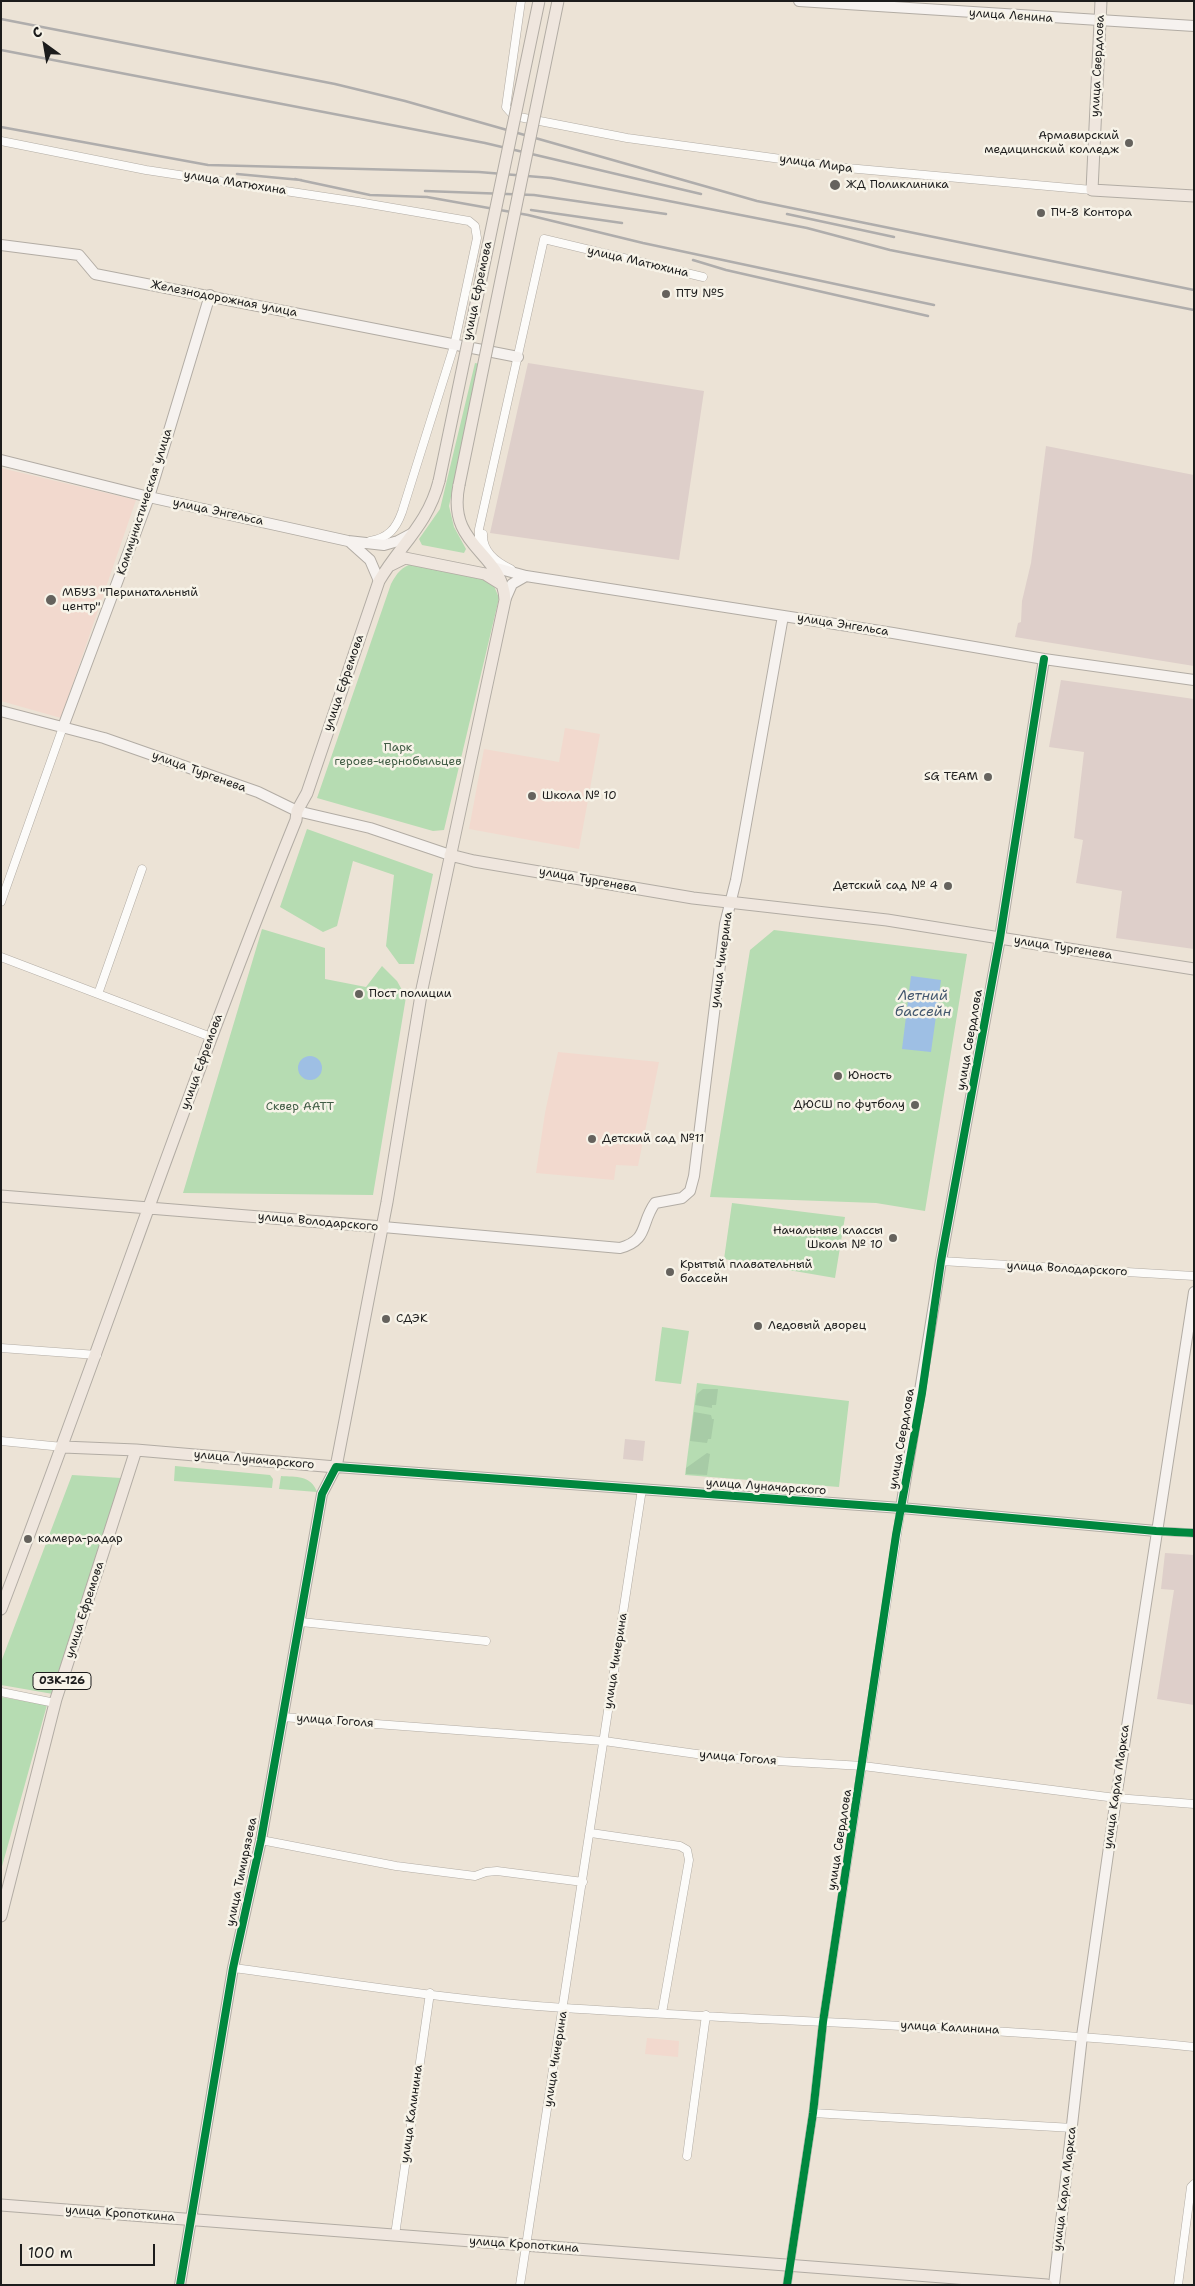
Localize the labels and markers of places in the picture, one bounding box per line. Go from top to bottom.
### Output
place label: Армавирский медицинский колледж [984,129,1119,157]
marker: Армавирский медицинский колледж [1123,137,1135,149]
marker: ЖД Поликлиника [828,178,842,192]
place label: ЖД Поликлиника [846,178,949,192]
place label: ПЧ-8 Контора [1051,206,1132,220]
marker: ПЧ-8 Контора [1035,207,1047,219]
place label: ПТУ №5 [676,287,724,301]
marker: ПТУ №5 [660,288,672,300]
place label: МБУЗ "Перинатальный центр" [62,586,198,614]
marker: МБУЗ "Перинатальный центр" [44,593,58,607]
place label: SG TEAM [924,770,978,784]
marker: SG TEAM [982,771,994,783]
place label: Школа № 10 [542,789,617,803]
marker: Школа № 10 [526,790,538,802]
place label: Детский сад № 4 [833,879,938,893]
marker: Детский сад № 4 [942,880,954,892]
place label: Пост полиции [369,987,452,1001]
marker: Пост полиции [353,988,365,1000]
place label: Юность [848,1069,892,1083]
marker: Юность [832,1070,844,1082]
place label: ДЮСШ по футболу [793,1098,905,1112]
marker: ДЮСШ по футболу [909,1099,921,1111]
place label: Детский сад №11 [602,1132,704,1146]
marker: Детский сад №11 [586,1133,598,1145]
place label: Начальные классы Школы № 10 [773,1224,883,1252]
marker: Начальные классы Школы № 10 [887,1232,899,1244]
place label: Крытый плавательный бассейн [680,1258,812,1286]
marker: Крытый плавательный бассейн [664,1266,676,1278]
place label: СДЭК [396,1312,428,1326]
marker: СДЭК [380,1313,392,1325]
place label: Ледовый дворец [768,1319,866,1333]
marker: Ледовый дворец [752,1320,764,1332]
place label: камера-радар [38,1532,123,1546]
marker: камера-радар [22,1533,34,1545]

